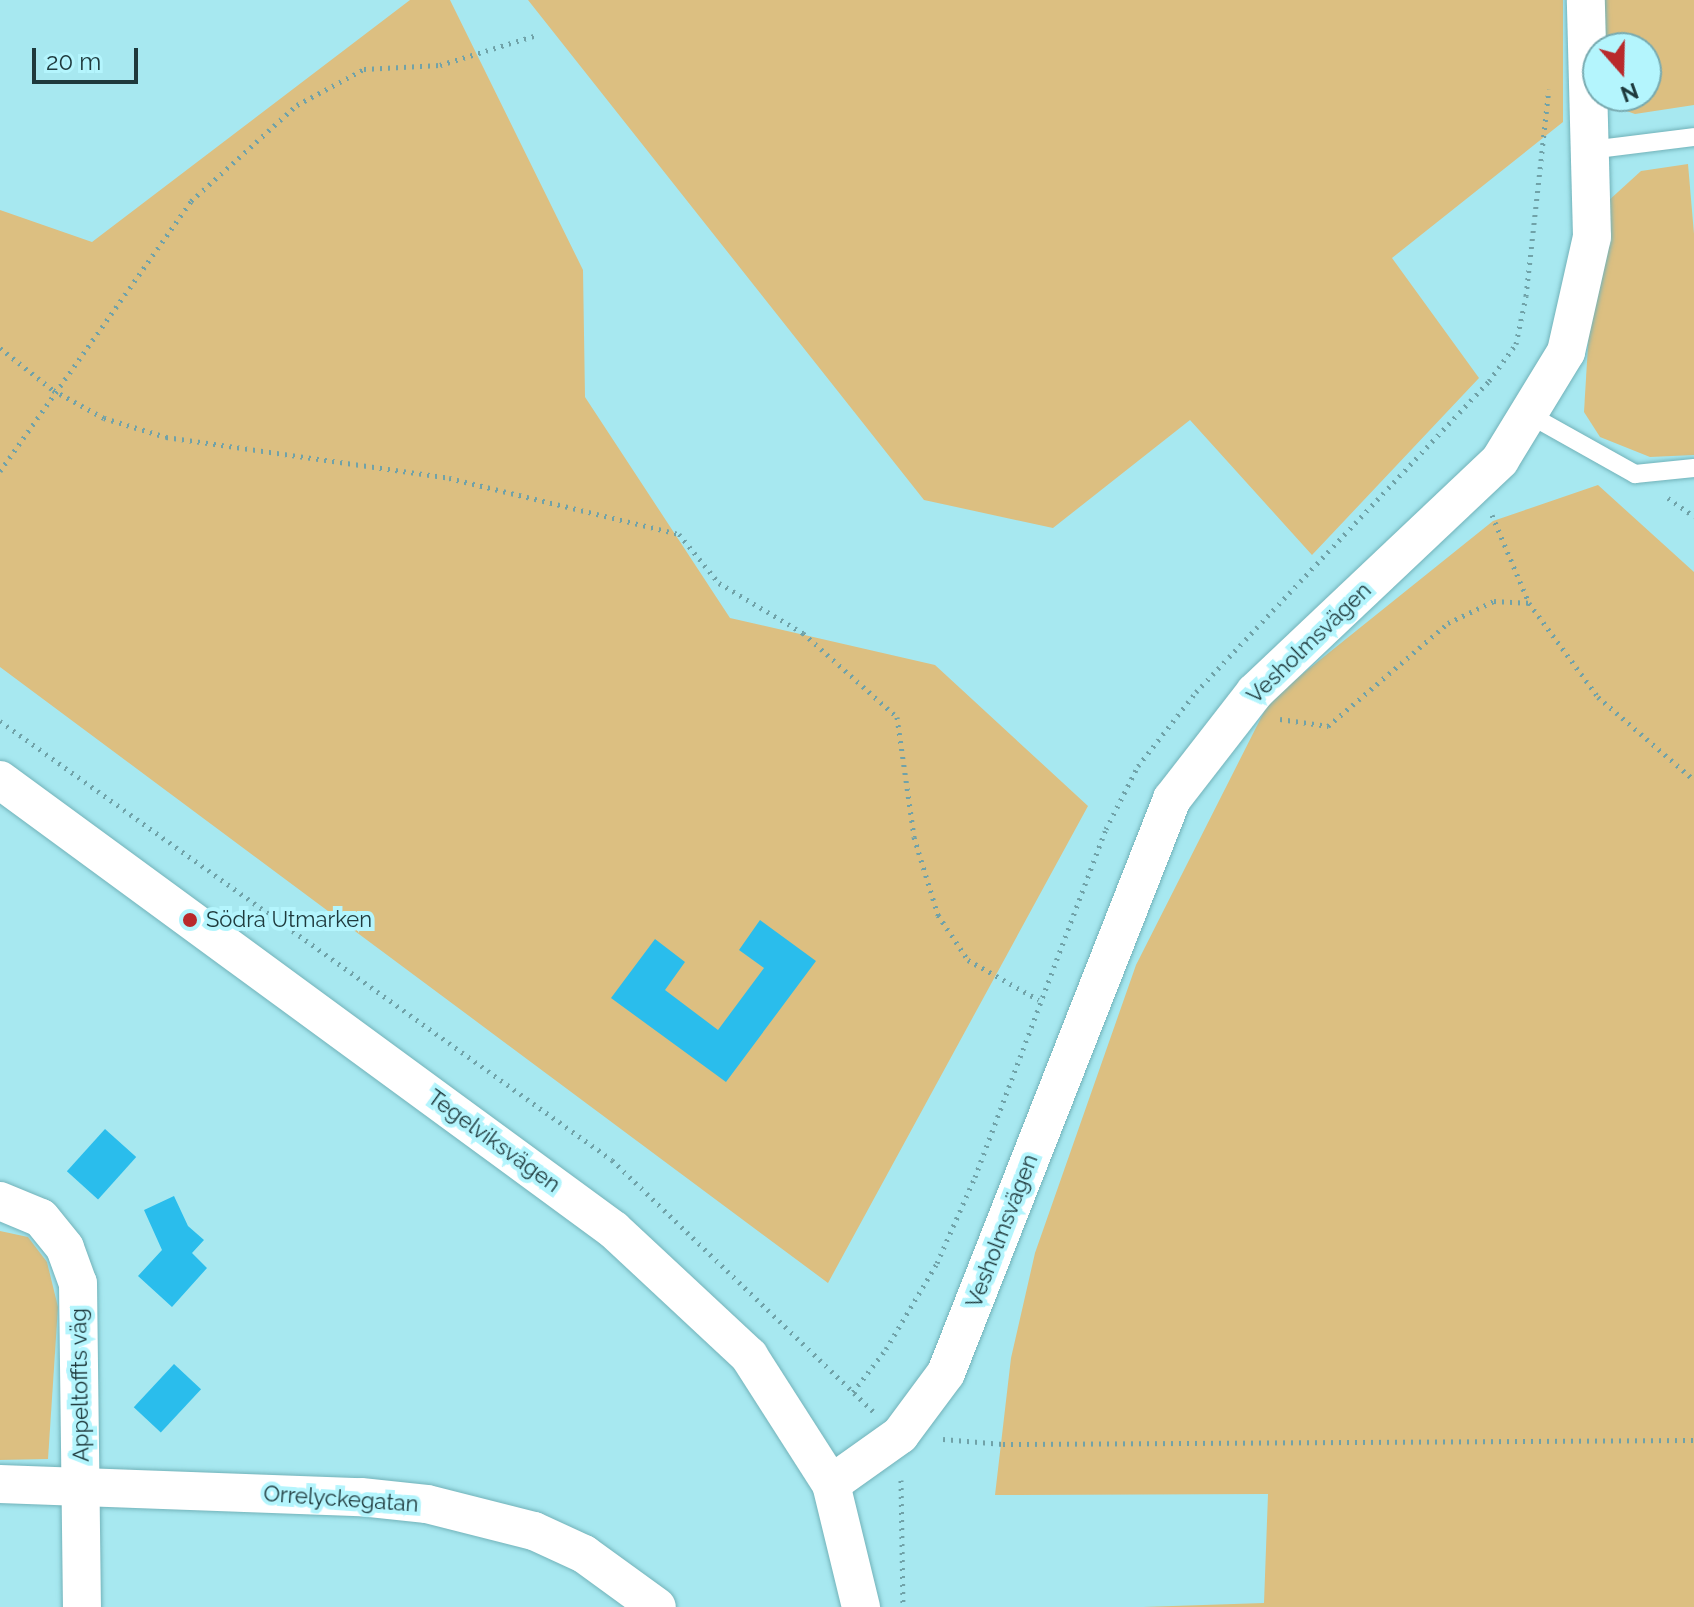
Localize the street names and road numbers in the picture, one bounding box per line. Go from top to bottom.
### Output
street label: Vesholmsvägen [1241,577,1377,709]
street label: Tegelviksvägen [423,1084,565,1198]
street label: Vesholmsvägen [961,1151,1043,1311]
street label: Appeltoffts väg [65,1308,95,1462]
street label: Orrelyckegatan [263,1480,419,1518]

